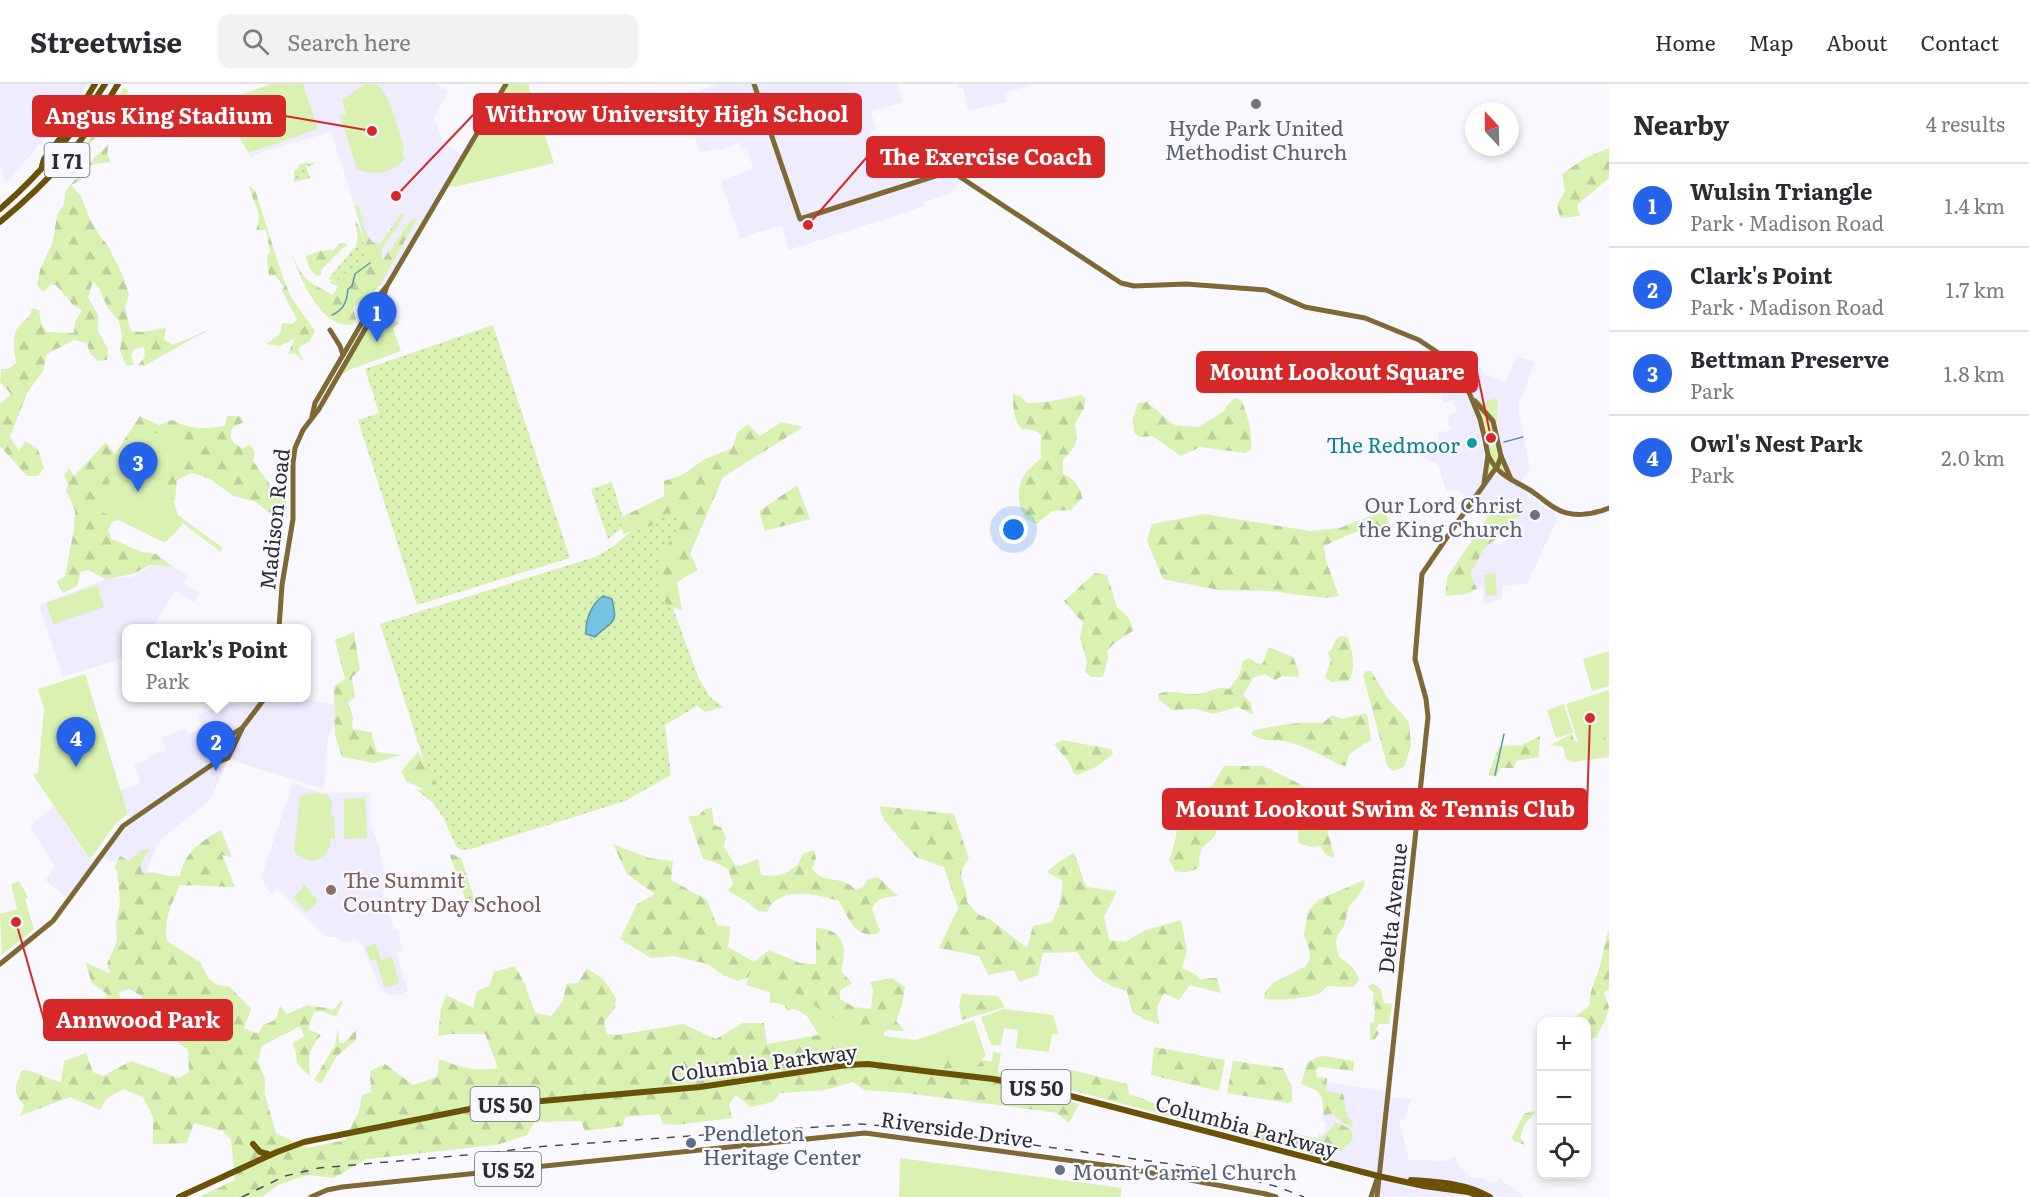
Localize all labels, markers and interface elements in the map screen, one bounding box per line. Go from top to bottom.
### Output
search box [218,14,638,68]
text: Streetwise [30,20,182,62]
icon: search [239,25,272,58]
text: Search here [287,25,411,58]
text: Home [1655,26,1716,57]
text: Map [1749,26,1793,57]
text: About [1826,26,1888,57]
text: Contact [1921,26,1999,57]
callout: Withrow University High School [474,94,861,134]
callout: Angus King Stadium [33,96,285,136]
text: Withrow University High School [485,96,849,129]
marker: Hyde Park United Methodist Church [1249,97,1263,111]
text: Angus King Stadium [45,98,273,131]
north arrow [1465,102,1519,156]
text: Nearby [1633,104,1729,143]
text: 4 results [1926,108,2005,138]
place label: Hyde Park United Methodist Church [1165,111,1347,166]
callout: The Exercise Coach [867,137,1104,177]
text: The Exercise Coach [880,139,1092,172]
road number: I 71 [44,143,90,177]
text: Wulsin Triangle [1690,174,1872,207]
text: 1 [1648,190,1657,220]
text: 1.4 km [1945,190,2005,220]
text: Park · Madison Road [1690,207,1884,237]
text: Clark's Point [1690,258,1832,291]
text: 2 [1647,274,1658,304]
text: 1.7 km [1946,274,2005,304]
text: Park · Madison Road [1690,291,1884,321]
pin: 1 [358,292,397,342]
text: Bettman Preserve [1690,342,1889,375]
callout: Mount Lookout Square [1197,352,1477,392]
text: Mount Lookout Square [1209,354,1465,387]
text: 3 [1647,358,1658,388]
text: 1.8 km [1944,358,2005,388]
text: Park [1690,375,1734,405]
text: Owl's Nest Park [1690,426,1863,459]
place label: The Redmoor [1326,428,1460,459]
marker: The Redmoor [1465,436,1479,450]
pin: 3 [118,442,158,492]
text: 4 [1646,442,1659,472]
text: 2.0 km [1941,442,2005,472]
street label: Madison Road [250,446,296,591]
text: Park [1690,459,1734,489]
place label: Our Lord Christ the King Church [1358,488,1524,543]
marker: Our Lord Christ the King Church [1528,508,1542,522]
your location [999,515,1028,544]
popup [122,624,311,702]
text: Clark's Point [145,632,288,665]
text: Park [145,665,189,695]
pin: 4 [56,718,96,767]
pin: 2 [196,722,236,771]
callout: Mount Lookout Swim & Tennis Club [1163,789,1587,829]
text: Mount Lookout Swim & Tennis Club [1175,791,1575,824]
street label: Delta Avenue [1369,841,1413,975]
place label: The Summit Country Day School [343,863,541,918]
marker: The Summit Country Day School [324,883,338,897]
callout: Annwood Park [44,1000,232,1040]
text: Annwood Park [56,1002,220,1035]
map controls [1537,1017,1591,1179]
button: + [1537,1017,1591,1071]
street label: Columbia Parkway [669,1034,860,1088]
road number: US 50 [1002,1070,1070,1104]
button: − [1537,1071,1591,1125]
street label: Columbia Parkway [1152,1086,1342,1164]
road number: US 50 [470,1087,540,1121]
street label: Riverside Drive [879,1102,1035,1154]
place label: Pendleton Heritage Center [703,1116,861,1171]
button: locate [1537,1125,1591,1179]
marker: Pendleton Heritage Center [684,1136,698,1150]
road number: US 52 [475,1152,541,1186]
place label: Mount Carmel Church [1072,1155,1297,1186]
marker: Mount Carmel Church [1053,1163,1067,1177]

